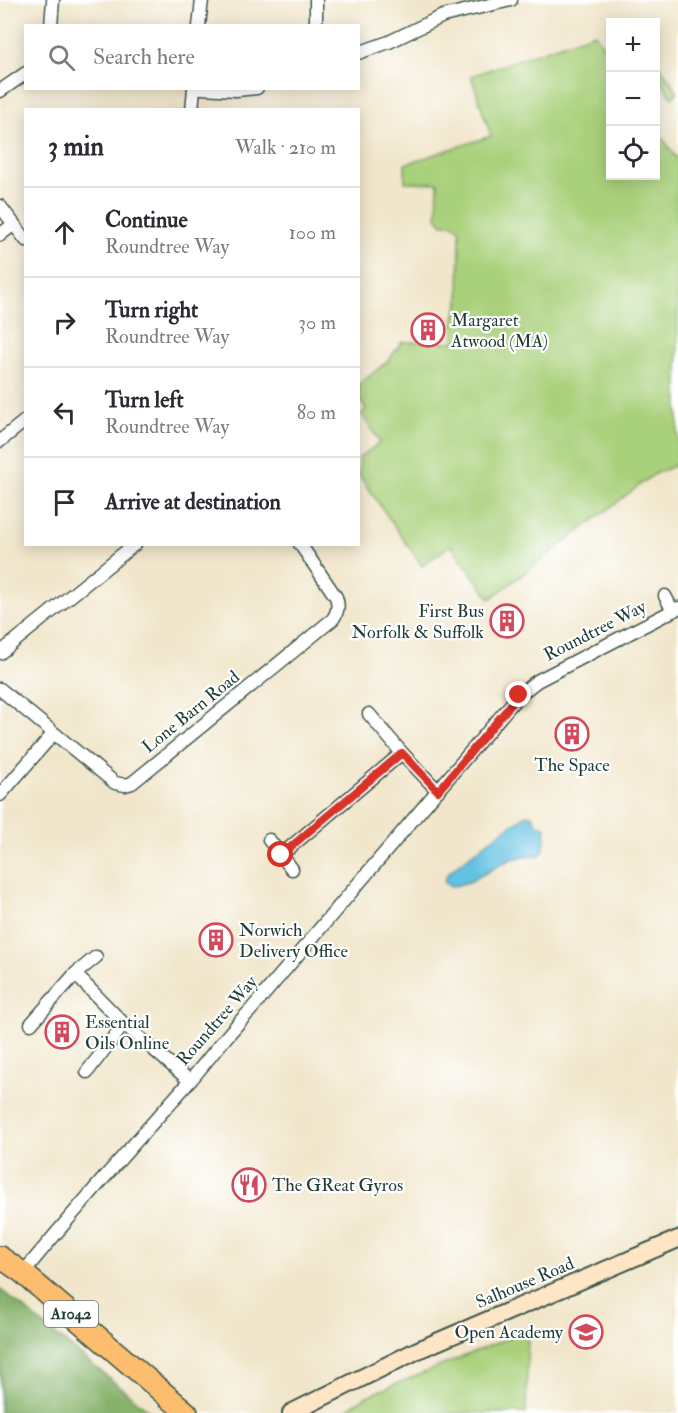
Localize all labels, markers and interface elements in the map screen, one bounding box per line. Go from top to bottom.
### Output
map controls [606,18,660,180]
button: + [606,18,660,72]
search box [24,24,360,90]
icon: search [45,41,78,74]
text: Search here [93,43,195,71]
button: − [606,72,660,126]
button: locate [606,126,660,180]
text: 3 min [48,131,104,163]
text: Walk · 210 m [235,135,336,160]
text: Continue [105,206,188,234]
icon: ahead [48,216,81,249]
text: 100 m [289,220,336,245]
text: Roundtree Way [105,234,229,259]
text: Turn right [105,296,198,324]
icon: right [48,306,81,339]
place label: Margaret Atwood (MA) [450,309,548,353]
text: 30 m [298,310,336,335]
building icon: Margaret Atwood (MA) [410,312,446,348]
text: Roundtree Way [105,324,229,349]
text: Turn left [105,386,184,414]
icon: left [48,396,81,429]
text: 80 m [297,400,336,425]
text: Roundtree Way [105,414,229,439]
icon: arrive [48,486,81,519]
text: Arrive at destination [105,488,281,516]
street label: Roundtree Way [540,595,651,667]
place label: First Bus Norfolk & Suffolk [351,600,484,644]
building icon: First Bus Norfolk & Suffolk [489,603,525,639]
street label: Lone Barn Road [138,666,245,758]
route end [505,681,531,707]
building icon: The Space [554,716,590,752]
place label: The Space [534,754,610,777]
route start [267,841,293,867]
place label: Norwich Delivery Office [239,919,348,963]
building icon: Norwich Delivery Office [198,922,234,958]
street label: Roundtree Way [172,970,263,1071]
place label: Essential Oils Online [85,1011,170,1055]
building icon: Essential Oils Online [44,1014,80,1050]
restaurant icon: The GReat Gyros [231,1167,267,1203]
place label: The GReat Gyros [272,1174,403,1197]
street label: Salhouse Road [472,1252,578,1314]
road number: A1042 [44,1301,98,1327]
school or university icon: Open Academy [568,1314,604,1350]
place label: Open Academy [455,1321,564,1344]

